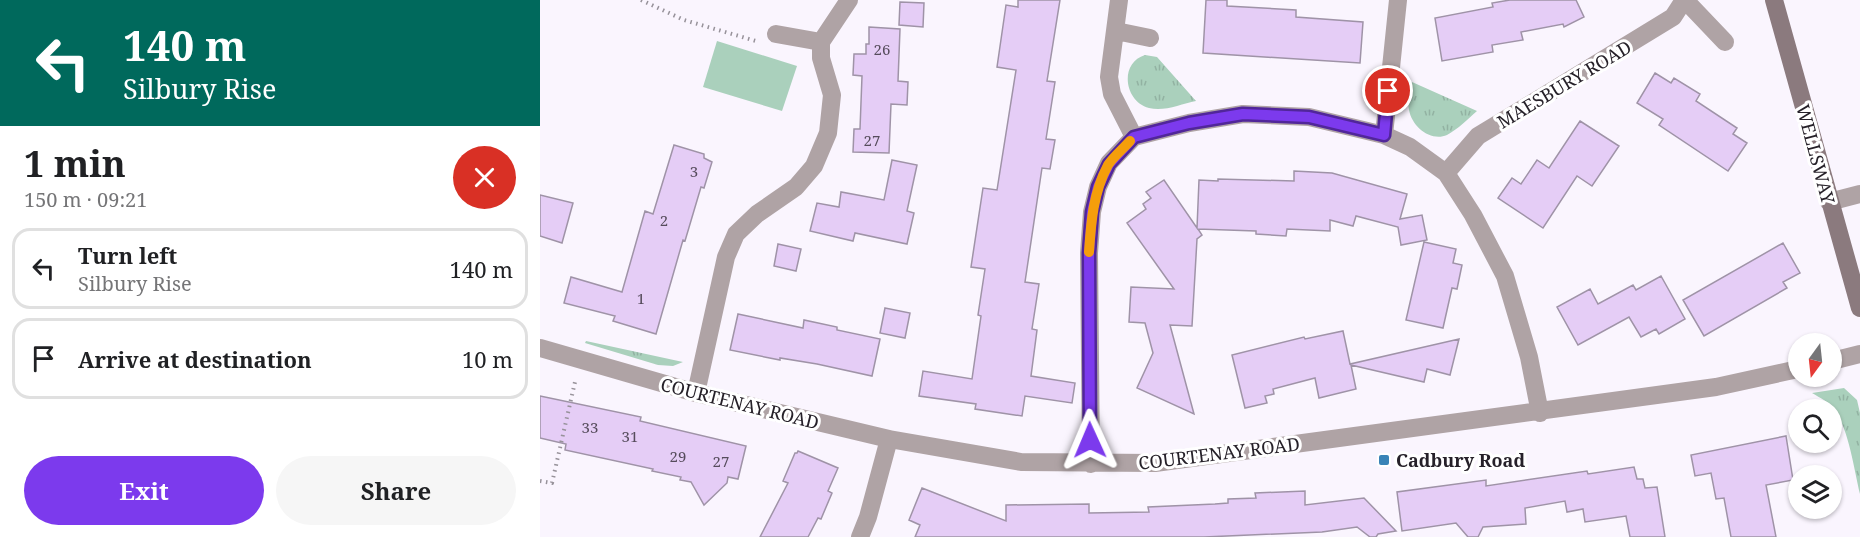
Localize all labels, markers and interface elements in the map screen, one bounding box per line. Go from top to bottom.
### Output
text: 140 m [123,16,247,73]
icon: left [24,24,102,102]
street label: MAESBURY ROAD [1492,34,1636,134]
house number: 26 [874,39,890,59]
pin [1362,65,1413,116]
text: Silbury Rise [123,70,276,107]
icon: arrive [1371,74,1404,107]
street label: WELLSWAY [1791,102,1841,207]
house number: 27 [864,130,880,150]
text: 1 min [24,139,126,188]
button: close [453,146,516,209]
house number: 3 [690,161,698,181]
text: 150 m · 09:21 [24,186,147,213]
house number: 2 [660,210,668,230]
text: Turn left [78,240,177,270]
icon: left [27,252,60,285]
text: 140 m [450,254,513,284]
text: Silbury Rise [78,270,192,297]
house number: 1 [637,288,645,308]
north arrow [1788,333,1842,387]
map controls [1788,333,1842,519]
icon: arrive [27,342,60,375]
text: Arrive at destination [78,344,312,374]
text: 10 m [462,344,513,374]
street label: COURTENAY ROAD [658,372,822,434]
button: search [1788,399,1842,453]
position arrow [1058,408,1122,472]
house number: 33 [582,417,598,437]
house number: 31 [622,426,638,446]
street label: COURTENAY ROAD [1137,431,1301,475]
house number: 29 [670,446,686,466]
place label: Cadbury Road [1396,448,1525,472]
house number: 27 [713,451,729,471]
marker: Cadbury Road [1377,453,1391,467]
button: Exit [24,456,264,525]
button: Share [276,456,516,525]
button: layers [1788,465,1842,519]

